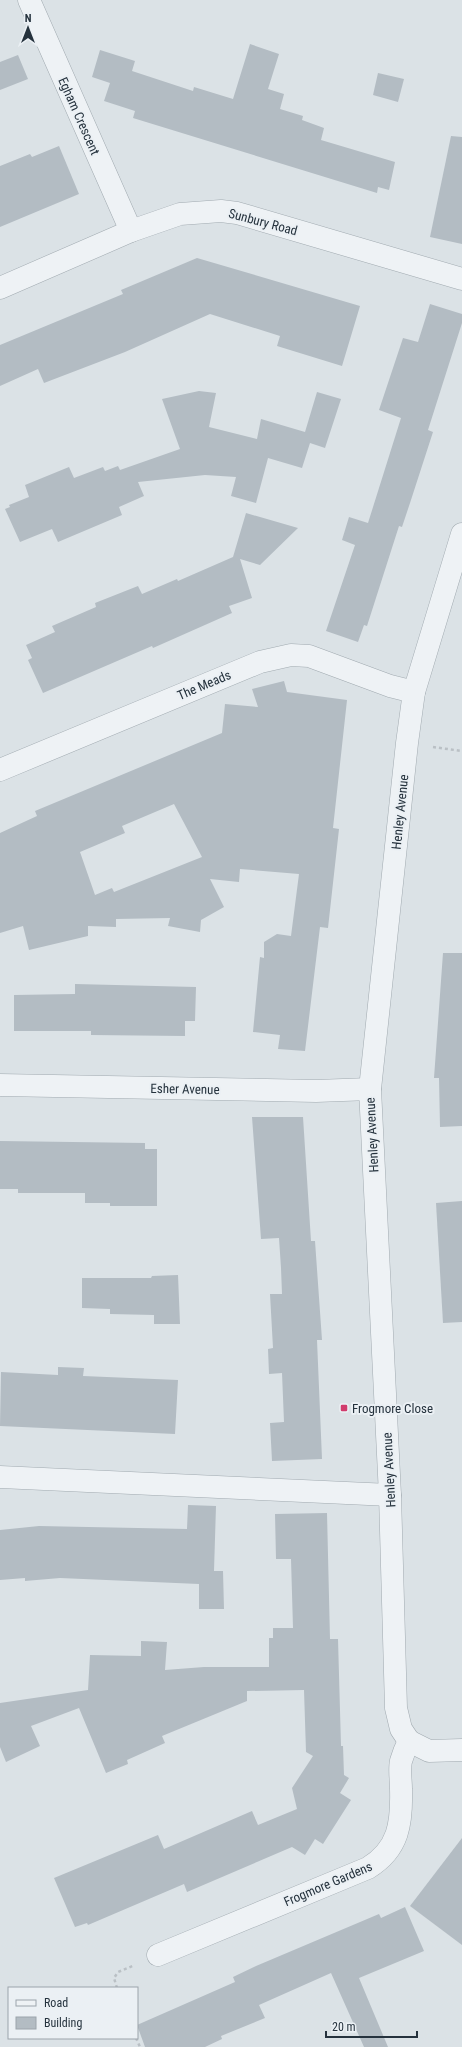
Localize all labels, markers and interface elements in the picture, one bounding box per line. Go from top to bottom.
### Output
north arrow [8,8,48,48]
text: N [25,12,32,25]
street label: Egham Crescent [55,75,103,157]
street label: Sunbury Road [227,206,299,238]
street label: The Meads [175,667,233,703]
street label: Henley Avenue [389,774,411,850]
street label: Esher Avenue [150,1081,220,1097]
street label: Henley Avenue [363,1097,381,1173]
place label: Frogmore Close [352,1401,433,1416]
marker: Frogmore Close [339,1403,349,1413]
street label: Henley Avenue [380,1432,398,1508]
street label: Frogmore Gardens [282,1859,375,1909]
legend [8,1987,138,2039]
text: Road [44,1996,68,2010]
scale bar [326,2013,417,2039]
text: Building [44,2016,82,2030]
text: 20 m [332,2020,356,2034]

